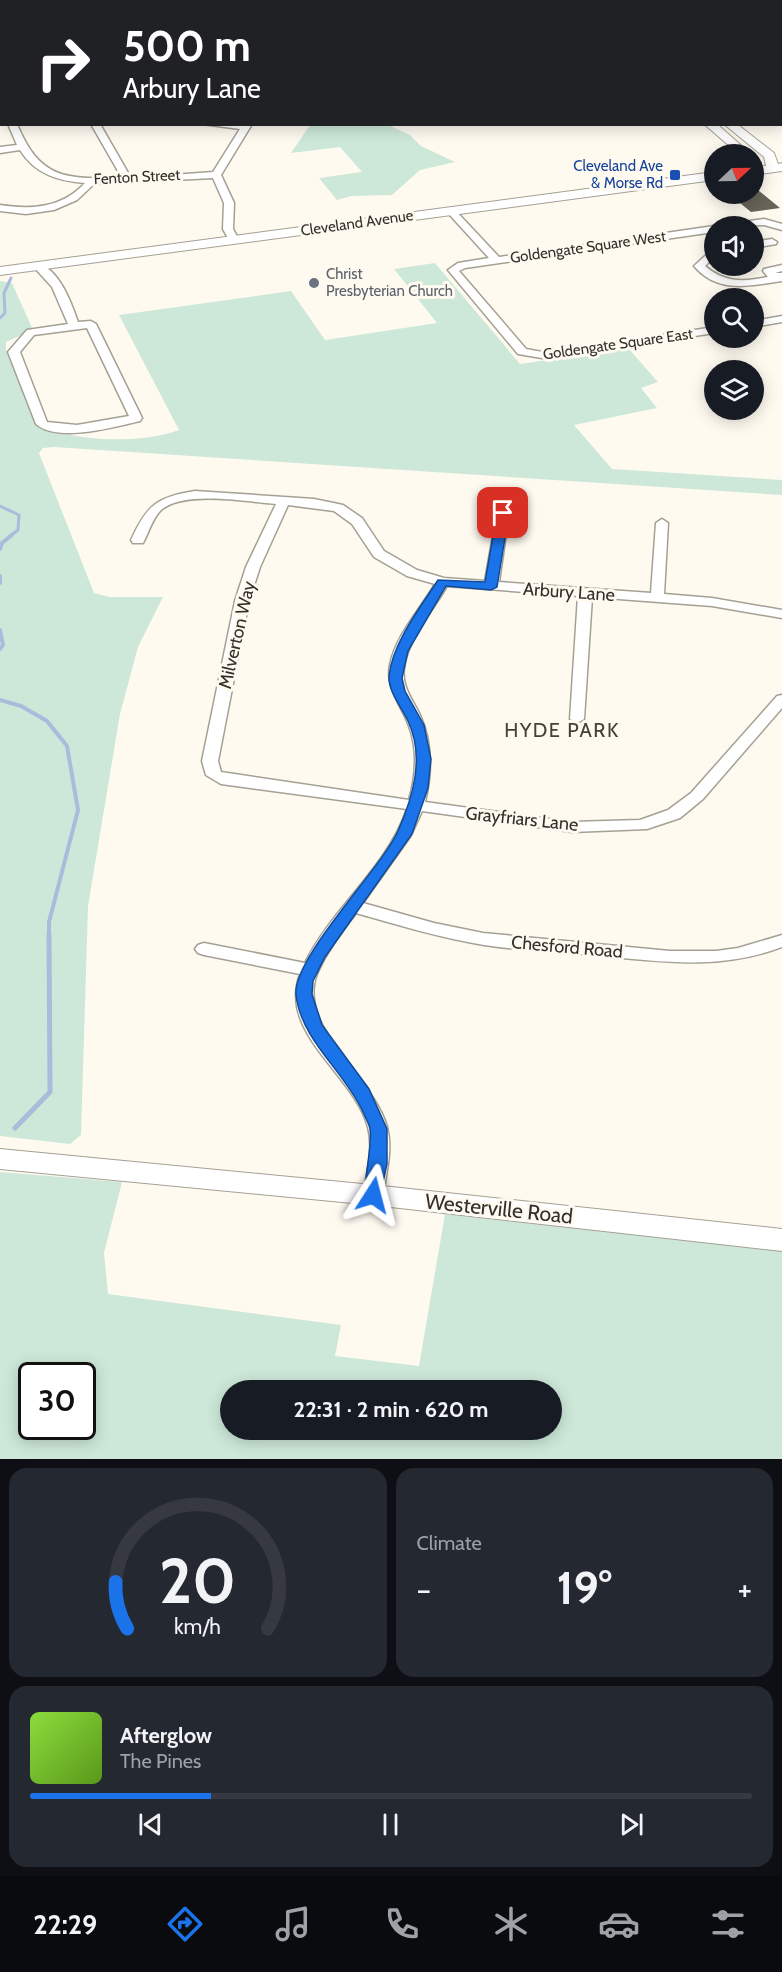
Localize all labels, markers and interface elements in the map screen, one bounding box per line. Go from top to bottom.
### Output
text: 500 m [123,20,251,72]
icon: right [24,24,102,102]
text: Arbury Lane [123,72,261,105]
north arrow [704,144,764,204]
map controls [704,144,764,420]
place label: Cleveland Ave & Morse Rd [573,157,663,192]
street label: Fenton Street [93,166,181,188]
marker: Cleveland Ave & Morse Rd [668,168,682,182]
street label: Cleveland Avenue [299,206,415,240]
button: sound [704,216,764,276]
street label: Goldengate Square West [509,227,667,267]
place label: Christ Presbyterian Church [326,265,453,300]
marker: Christ Presbyterian Church [307,276,321,290]
button: search [704,288,764,348]
street label: Goldengate Square East [542,325,694,363]
button: layers [704,360,764,420]
pin [477,487,528,538]
icon: arrive [486,496,519,529]
street label: Arbury Lane [522,578,616,606]
street label: Milverton Way [214,579,260,691]
district label: HYDE PARK [504,718,620,742]
street label: Grayfriars Lane [465,802,579,836]
street label: Chesford Road [510,931,624,963]
position arrow [341,1163,405,1227]
street label: Westerville Road [424,1188,574,1229]
speed limit sign: 30 [18,1362,96,1440]
text: 22:31 · 2 min · 620 m [294,1396,488,1423]
text: Climate [417,1531,482,1555]
text: 20 [159,1543,236,1619]
text: 19° [557,1561,612,1615]
text: − [417,1569,431,1609]
text: + [737,1569,752,1609]
text: km/h [174,1614,221,1640]
text: Afterglow [120,1722,212,1749]
text: The Pines [120,1749,201,1773]
icon: previous [134,1808,167,1841]
icon: pause [374,1808,407,1841]
icon: next [615,1808,648,1841]
icon: directions [164,1903,206,1945]
icon: music [272,1903,314,1945]
icon: phone [381,1903,423,1945]
icon: climate [490,1903,532,1945]
icon: car [598,1903,640,1945]
icon: filters [707,1903,749,1945]
text: 22:29 [33,1908,97,1941]

